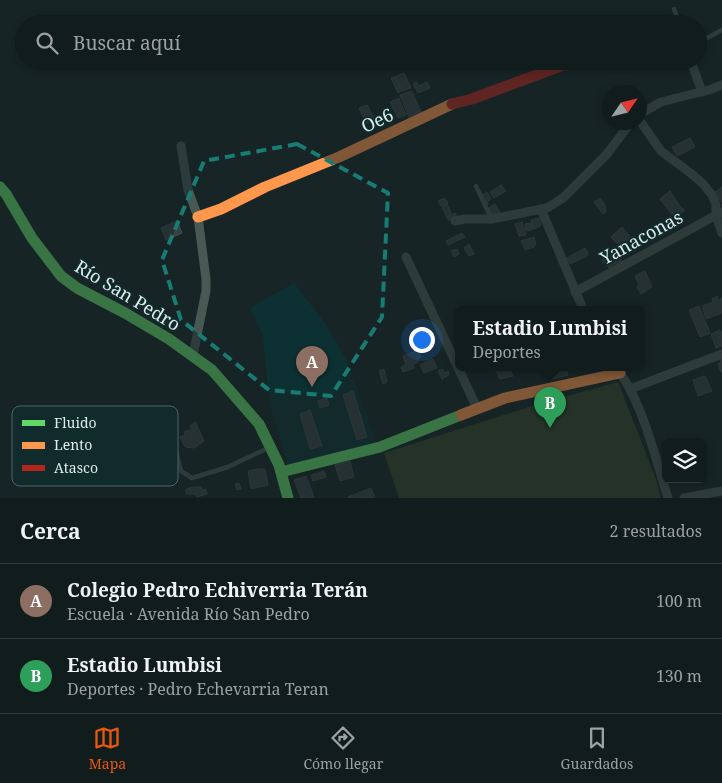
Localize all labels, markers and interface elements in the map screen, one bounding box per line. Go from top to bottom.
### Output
search box [15,15,707,70]
icon: search [33,29,61,57]
text: Buscar aquí [73,30,181,56]
north arrow [602,85,647,130]
street label: Oe6 [357,102,397,138]
street label: Yanaconas [594,204,687,270]
street label: Río San Pedro [71,254,185,336]
popup [455,306,645,371]
text: Estadio Lumbisi [473,315,627,341]
your location [409,327,435,353]
text: Deportes [473,341,541,363]
pin: A [296,346,328,387]
pin: B [534,387,566,428]
legend [12,406,178,486]
text: Fluido [54,413,97,432]
text: Lento [54,435,92,454]
map controls [662,438,707,483]
button: layers [662,438,707,483]
text: Atasco [54,458,98,477]
text: Cerca [20,517,81,545]
text: 2 resultados [610,520,702,542]
text: Colegio Pedro Echiverria Terán [67,577,368,603]
text: A [30,590,42,612]
text: 100 m [656,590,702,612]
text: Escuela · Avenida Río San Pedro [67,603,310,625]
text: Estadio Lumbisi [67,652,222,678]
text: B [31,665,41,687]
text: 130 m [656,665,702,687]
text: Deportes · Pedro Echevarria Teran [67,678,329,700]
tab: Mapa [89,724,126,773]
tab: Cómo llegar [303,724,383,773]
tab: Guardados [561,724,633,773]

